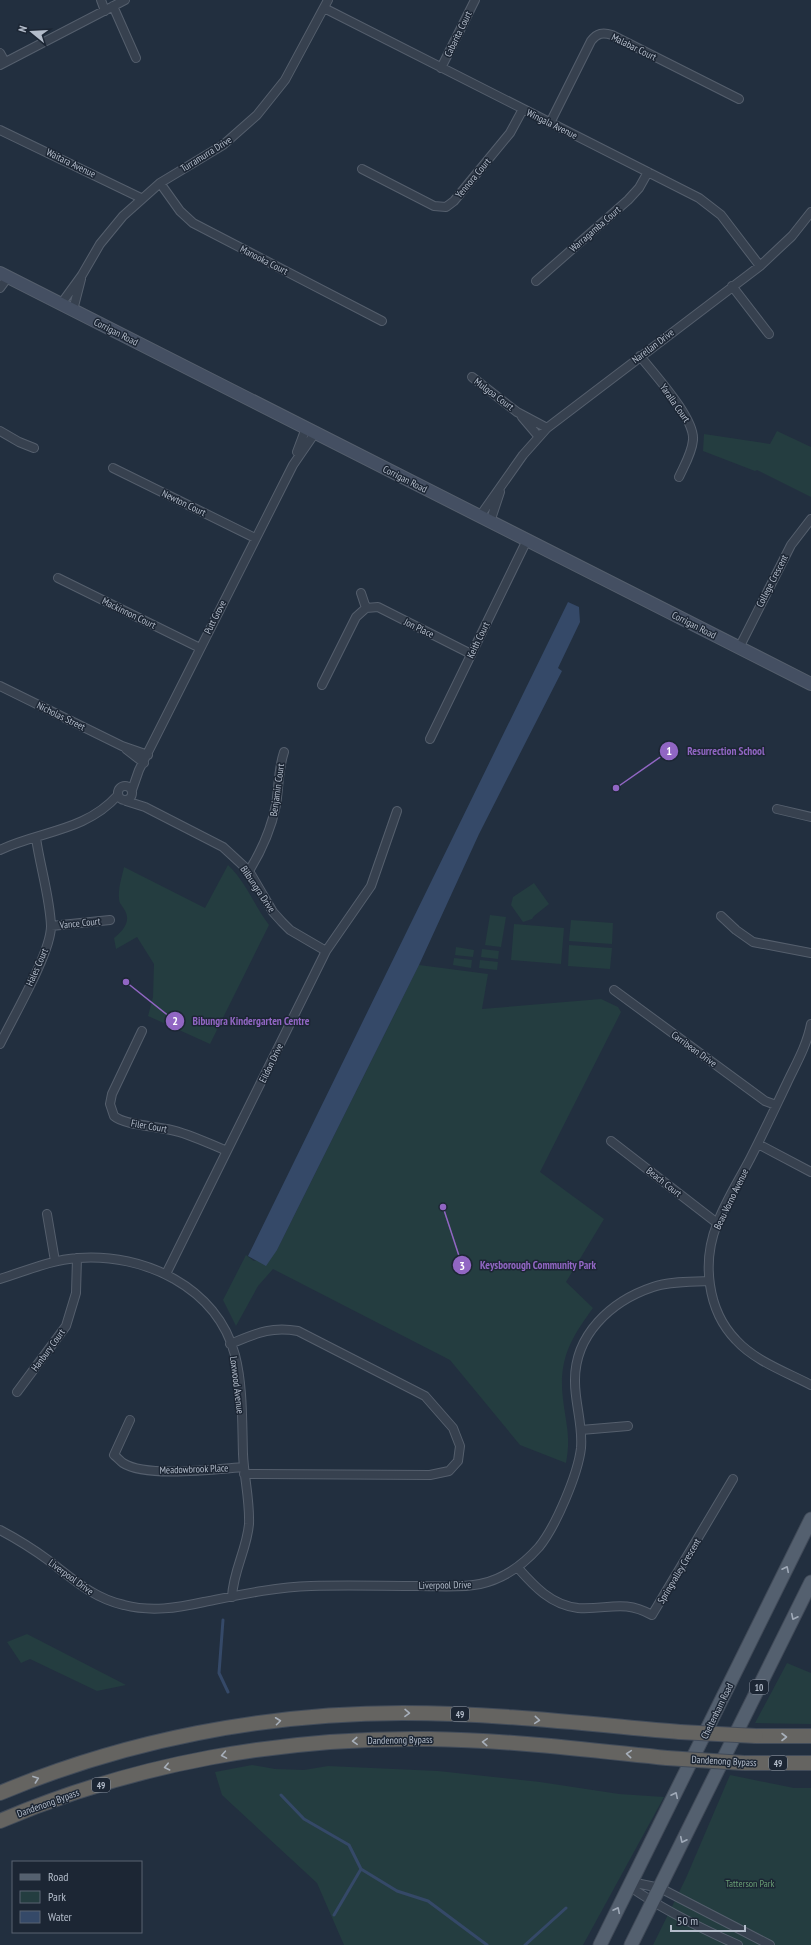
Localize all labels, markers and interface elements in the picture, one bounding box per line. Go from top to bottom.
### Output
street label: Cabarita Court [441,9,475,59]
north arrow [12,12,52,52]
text: N [15,24,30,34]
street label: Malabar Court [609,31,659,64]
street label: Wingala Avenue [524,106,580,142]
street label: Turramurra Drive [178,133,234,175]
street label: Waitara Avenue [44,145,98,181]
street label: Yennora Court [452,155,494,201]
street label: Warragamba Court [567,203,624,255]
street label: Manooka Court [238,242,290,278]
street label: Corrigan Road [92,315,140,349]
street label: Narellan Drive [629,326,677,366]
street label: Mulgoa Court [472,375,517,413]
street label: Yaralla Court [657,381,693,425]
street label: Corrigan Road [381,462,429,496]
street label: Newton Court [160,487,208,519]
street label: College Crescent [753,552,791,609]
street label: Mackinnon Court [100,594,158,632]
street label: Putt Grove [201,598,229,636]
street label: Corrigan Road [670,608,718,642]
street label: Jon Place [401,615,436,641]
street label: Keith Court [464,619,492,660]
street label: Nicholas Street [35,699,88,733]
callout: Resurrection School [659,739,773,762]
text: 1 [666,743,672,758]
text: Resurrection School [687,744,765,758]
street label: Benjamin Court [267,762,287,817]
street label: Bilbungra Drive [238,863,278,915]
street label: Vance Court [58,914,101,932]
street label: Hales Court [23,946,51,988]
callout: Bibungra Kindergarten Centre [165,1010,318,1033]
text: 2 [172,1013,178,1028]
text: Bibungra Kindergarten Centre [193,1014,310,1028]
street label: Carribean Drive [669,1028,719,1070]
street label: Eildon Drive [256,1041,286,1085]
street label: Filer Court [130,1116,168,1136]
street label: Beach Court [644,1164,685,1200]
street label: Beau Vorno Avenue [711,1166,751,1232]
callout: Keysborough Community Park [452,1254,604,1277]
text: 3 [459,1258,465,1273]
text: Keysborough Community Park [480,1258,596,1272]
street label: Hanbury Court [28,1326,68,1374]
street label: Loxwood Avenue [227,1355,247,1415]
street label: Meadowbrook Place [159,1461,229,1477]
street label: Springvalley Crescent [654,1536,704,1606]
street label: Liverpool Drive [46,1556,96,1598]
one-way arrow [782,1566,789,1573]
street label: Liverpool Drive [419,1578,471,1592]
one-way arrow [791,1613,799,1620]
road number: 10 [750,1680,768,1694]
street label: Cheltenham Road [698,1681,736,1741]
road number: 49 [451,1707,469,1721]
one-way arrow [404,1709,410,1717]
one-way arrow [534,1715,540,1724]
one-way arrow [275,1717,281,1726]
street label: Dandenong Bypass [367,1733,433,1747]
one-way arrow [781,1733,787,1741]
one-way arrow [352,1736,358,1745]
one-way arrow [482,1738,488,1747]
one-way arrow [221,1750,227,1759]
one-way arrow [626,1750,632,1759]
street label: Dandenong Bypass [691,1753,758,1769]
road number: 49 [769,1756,787,1770]
one-way arrow [163,1763,170,1771]
one-way arrow [33,1775,40,1783]
road number: 49 [92,1778,110,1792]
street label: Dandenong Bypass [15,1786,81,1820]
one-way arrow [670,1791,678,1799]
one-way arrow [680,1836,688,1843]
legend [12,1861,142,1933]
text: Road [48,1869,68,1884]
park label: Tatterson Park [726,1877,775,1890]
text: Park [48,1889,66,1904]
one-way arrow [612,1907,620,1914]
scale bar [671,1907,745,1933]
text: Water [48,1909,73,1924]
text: 50 m [677,1913,698,1928]

